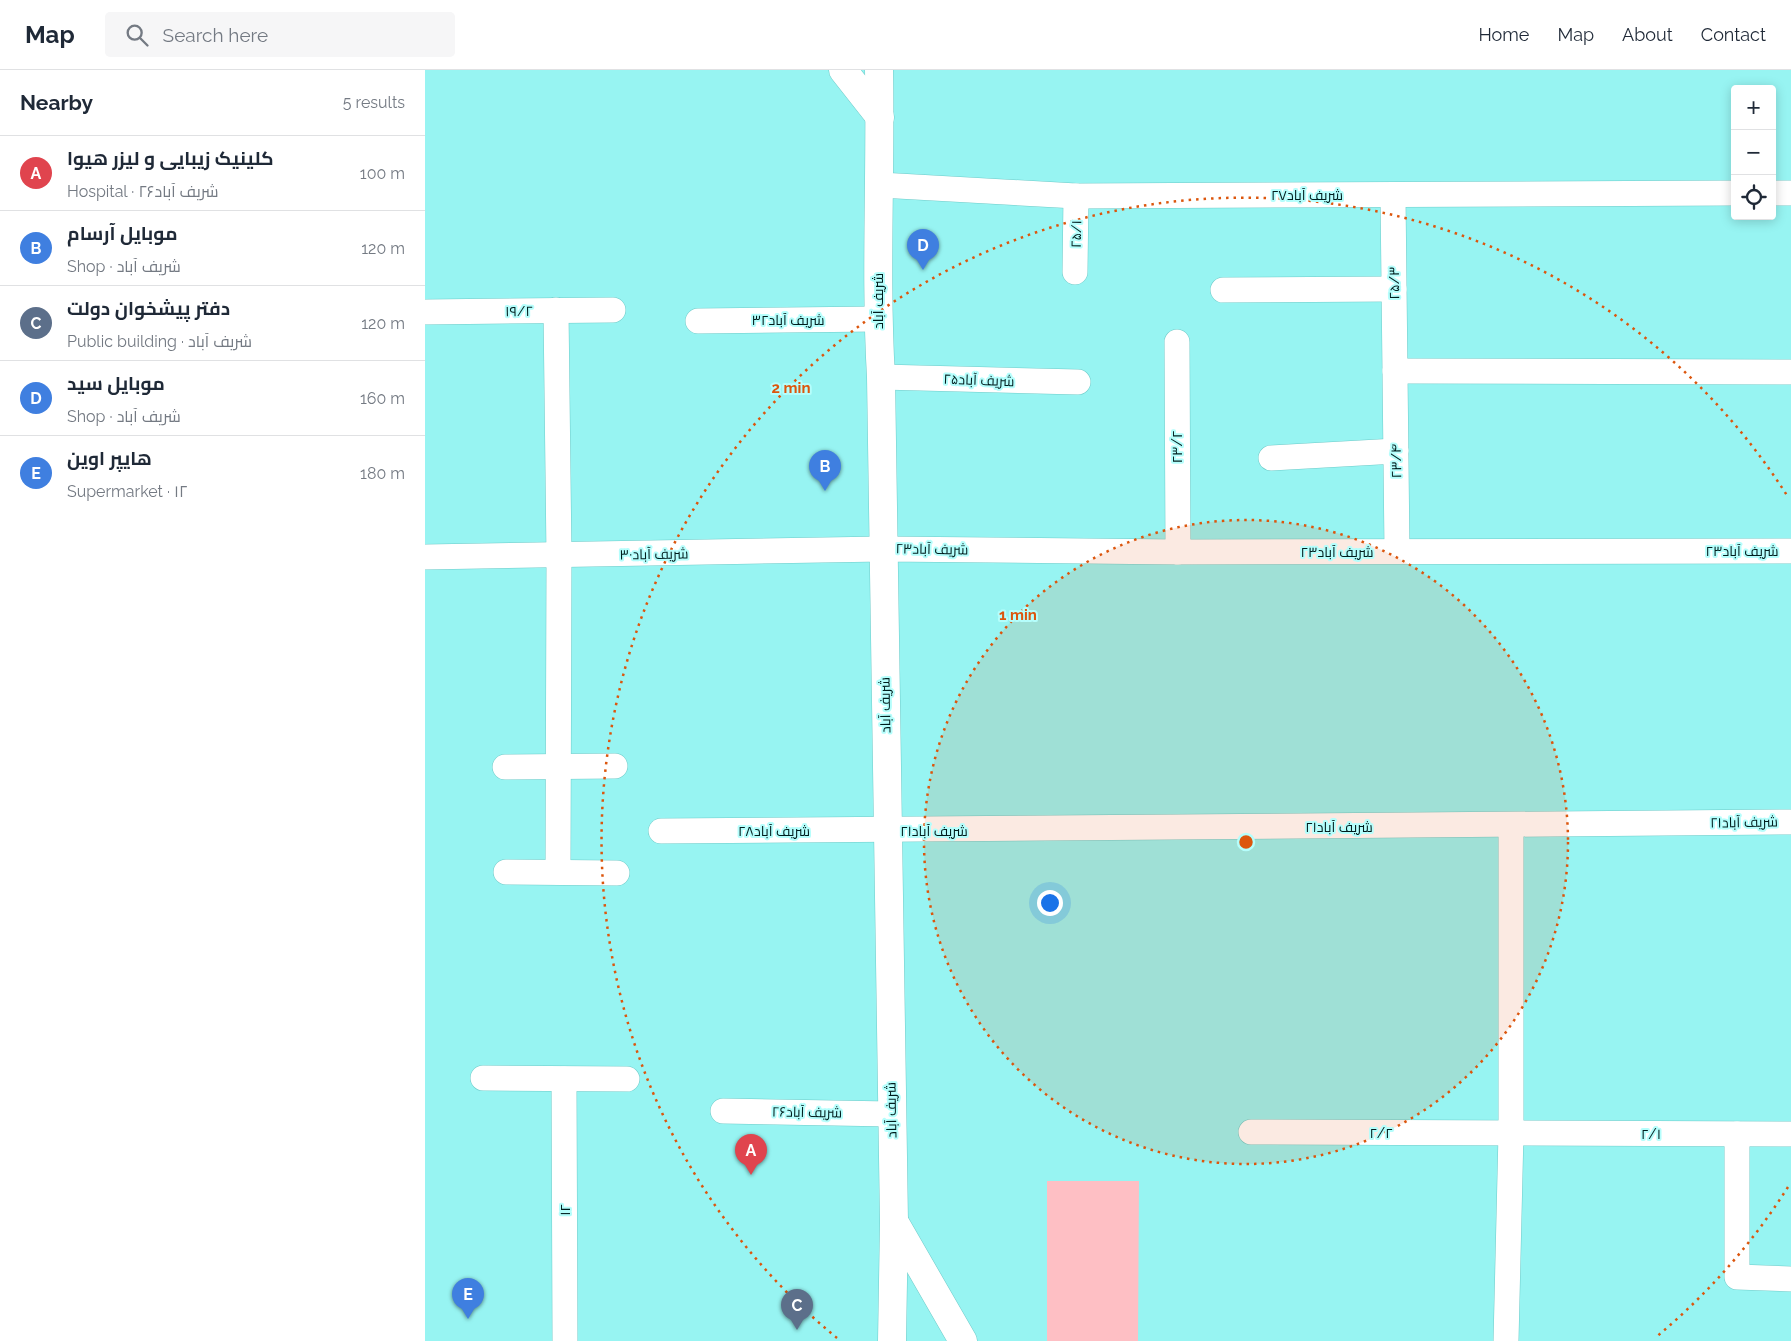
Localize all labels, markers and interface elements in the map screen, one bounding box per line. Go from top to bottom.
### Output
search box [105,12,455,57]
text: Map [25,20,75,49]
icon: search [123,21,151,49]
text: Search here [163,24,268,46]
text: Home [1478,24,1529,45]
text: Map [1557,24,1594,45]
text: About [1622,24,1673,45]
text: Contact [1701,24,1766,45]
map controls [1731,85,1776,220]
button: + [1731,85,1776,130]
text: Nearby [20,90,93,115]
text: 5 results [343,93,405,112]
button: − [1731,130,1776,175]
text: کلینیک زیبایی و لیزر هیوا [67,147,274,169]
text: A [31,164,41,183]
text: 100 m [360,164,405,183]
button: locate [1731,175,1776,220]
text: Hospital · شریف آباد۲۶ [67,182,219,201]
street label: شریف آباد۲۷ [1271,187,1343,203]
street label: ۲۵/۱ [1068,220,1084,248]
text: موبایل آرسام [67,222,178,244]
pin: D [907,229,939,270]
text: B [31,239,41,258]
text: 120 m [361,239,405,258]
text: Shop · شریف آباد [67,257,181,276]
street label: ۲۵/۳ [1386,266,1402,300]
street label: شریف آباد [870,273,886,329]
text: دفتر پیشخوان دولت [67,297,230,319]
street label: ۱۹/۲ [505,303,533,319]
street label: شریف آباد۳۲ [752,312,824,328]
text: C [31,314,41,333]
text: 120 m [361,314,405,333]
text: Public building · شریف آباد [67,332,252,351]
street label: شریف آباد۲۵ [943,371,1015,389]
text: موبایل سید [67,372,165,394]
text: 2 min [772,379,810,397]
text: D [30,389,42,408]
text: 160 m [360,389,405,408]
text: Shop · شریف آباد [67,407,181,426]
street label: ۲۳/۲ [1169,431,1185,463]
street label: ۲۳/۴ [1388,444,1404,478]
text: هایپر اوین [67,447,152,469]
pin: B [809,450,841,491]
text: E [31,464,41,483]
text: 180 m [360,464,405,483]
text: Supermarket · ۱۲ [67,482,187,501]
street label: شریف آباد۲۳ [895,540,969,558]
street label: شریف آباد۲۳ [1706,543,1778,559]
street label: شریف آباد۲۳ [1301,544,1373,560]
street label: شریف آباد۳۰ [619,545,689,563]
text: 1 min [999,606,1037,624]
street label: شریف آباد [877,677,893,733]
street label: شریف آباد۲۱ [1710,813,1778,831]
street label: شریف آباد۲۱ [1305,819,1373,835]
street label: شریف آباد۲۸ [738,823,810,839]
street label: شریف آباد۲۱ [900,823,968,839]
centre of rings [1237,833,1255,851]
your location [1037,890,1063,916]
street label: شریف آباد [883,1082,899,1138]
street label: شریف آباد۲۶ [772,1103,842,1121]
street label: ۲/۲ [1369,1125,1393,1141]
street label: ۲/۱ [1641,1126,1661,1142]
pin: A [735,1134,767,1175]
street label: ۱۲ [557,1204,573,1216]
pin: E [452,1278,484,1319]
pin: C [781,1289,813,1330]

